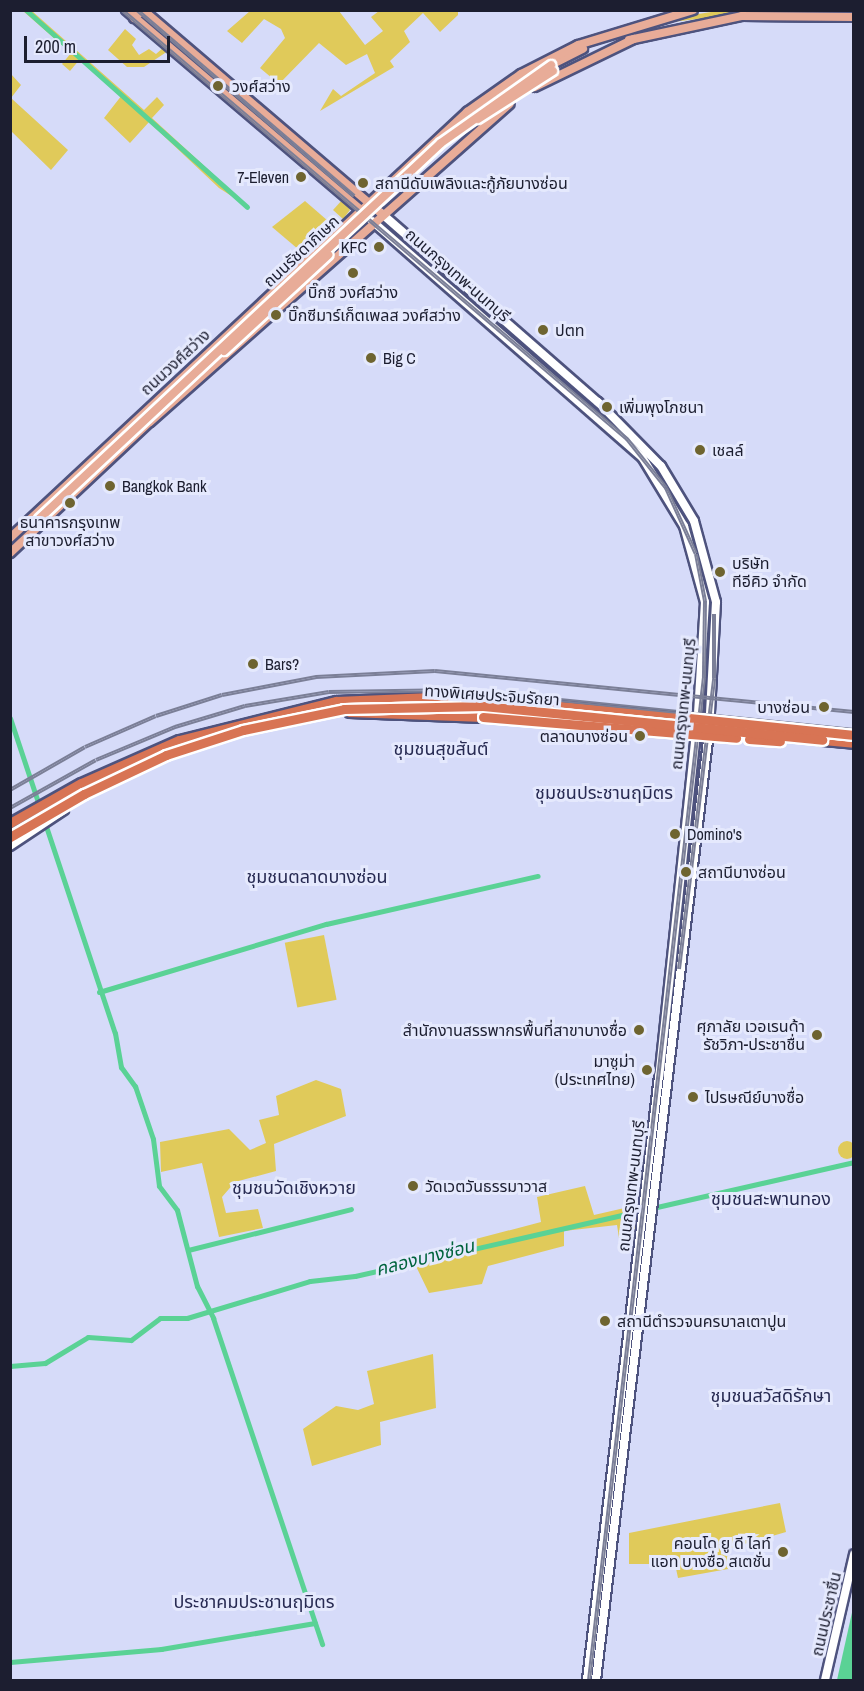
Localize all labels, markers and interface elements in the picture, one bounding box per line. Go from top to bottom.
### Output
scale bar [27,24,172,62]
text: 200 m [35,34,76,59]
place label: วงศ์สว่าง [232,76,291,96]
marker: วงศ์สว่าง [209,77,227,95]
place label: 7-Eleven [237,167,289,187]
marker: 7-Eleven [294,170,308,184]
place label: สถานีดับเพลิงและกู้ภัยบางซ่อน [375,173,568,193]
marker: สถานีดับเพลิงและกู้ภัยบางซ่อน [356,176,370,190]
street label: ถนนรัชดาภิเษก [259,211,343,291]
street label: ถนนกรุงเทพ-นนทบุรี [402,224,514,326]
place label: KFC [341,237,367,257]
marker: KFC [372,240,386,254]
marker: บิ๊กซี วงศ์สว่าง [346,266,360,280]
place label: บิ๊กซี วงศ์สว่าง [308,282,398,302]
place label: บิ๊กซีมาร์เก็ตเพลส วงศ์สว่าง [288,305,461,325]
marker: บิ๊กซีมาร์เก็ตเพลส วงศ์สว่าง [269,308,283,322]
place label: ปตท [555,320,585,340]
marker: ปตท [536,323,550,337]
street label: ถนนวงศ์สว่าง [136,325,214,399]
place label: Big C [383,348,416,368]
marker: Big C [364,351,378,365]
place label: เพิ่มพุงโภชนา [619,397,704,417]
marker: เพิ่มพุงโภชนา [600,400,614,414]
place label: เชลล์ [712,440,744,460]
marker: เชลล์ [693,443,707,457]
place label: Bangkok Bank [122,476,207,496]
marker: Bangkok Bank [103,479,117,493]
marker: ธนาคารกรุงเทพ สาขาวงศ์สว่าง [63,496,77,510]
place label: ธนาคารกรุงเทพ สาขาวงศ์สว่าง [20,512,120,550]
place label: บริษัท ทีอีคิว จำกัด [732,553,807,591]
marker: บริษัท ทีอีคิว จำกัด [713,565,727,579]
street label: ถนนกรุงเทพ-นนทบุรี [667,637,699,771]
place label: Bars? [265,654,299,674]
marker: Bars? [246,657,260,671]
street label: ทางพิเศษประจิมรัถยา [424,681,560,709]
place label: บางซ่อน [757,697,810,717]
marker: บางซ่อน [815,698,833,716]
place label: ตลาดบางซ่อน [540,726,628,746]
marker: ตลาดบางซ่อน [633,729,647,743]
district label: ชุมชนสุขสันต์ [394,738,488,760]
district label: ชุมชนประชานฤมิตร [535,782,673,804]
place label: Domino's [687,824,742,844]
marker: Domino's [668,827,682,841]
place label: สถานีบางซ่อน [698,862,786,882]
marker: สถานีบางซ่อน [679,865,693,879]
district label: ชุมชนตลาดบางซ่อน [246,866,388,888]
place label: ศุภาลัย เวอเรนด้า รัชวิภา-ประชาชื่น [696,1016,805,1054]
place label: สำนักงานสรรพากรพื้นที่สาขาบางซื่อ [403,1020,627,1040]
marker: สำนักงานสรรพากรพื้นที่สาขาบางซื่อ [632,1023,646,1037]
marker: ศุภาลัย เวอเรนด้า รัชวิภา-ประชาชื่น [810,1028,824,1042]
place label: มาซูม่า (ประเทศไทย) [555,1051,635,1089]
marker: มาซูม่า (ประเทศไทย) [640,1063,654,1077]
place label: ไปรษณีย์บางซื่อ [705,1087,804,1107]
marker: ไปรษณีย์บางซื่อ [686,1090,700,1104]
street label: ถนนกรุงเทพ-นนทบุรี [613,1119,649,1253]
place label: วัดเวตวันธรรมาวาส [425,1176,547,1196]
district label: ชุมชนวัดเชิงหวาย [232,1177,356,1199]
marker: วัดเวตวันธรรมาวาส [406,1179,420,1193]
district label: ชุมชนสะพานทอง [711,1188,831,1210]
water label: คลองบางซ่อน [374,1235,476,1281]
place label: สถานีตำรวจนครบาลเตาปูน [617,1311,786,1331]
marker: สถานีตำรวจนครบาลเตาปูน [598,1314,612,1328]
district label: ชุมชนสวัสดิรักษา [711,1385,831,1407]
place label: คอนโด ยู ดี ไลท์ แอท บางซื่อ สเตชั่น [651,1533,771,1571]
marker: คอนโด ยู ดี ไลท์ แอท บางซื่อ สเตชั่น [776,1545,790,1559]
street label: ถนนประชาชื่น [807,1570,845,1658]
district label: ประชาคมประชานฤมิตร [173,1591,335,1613]

